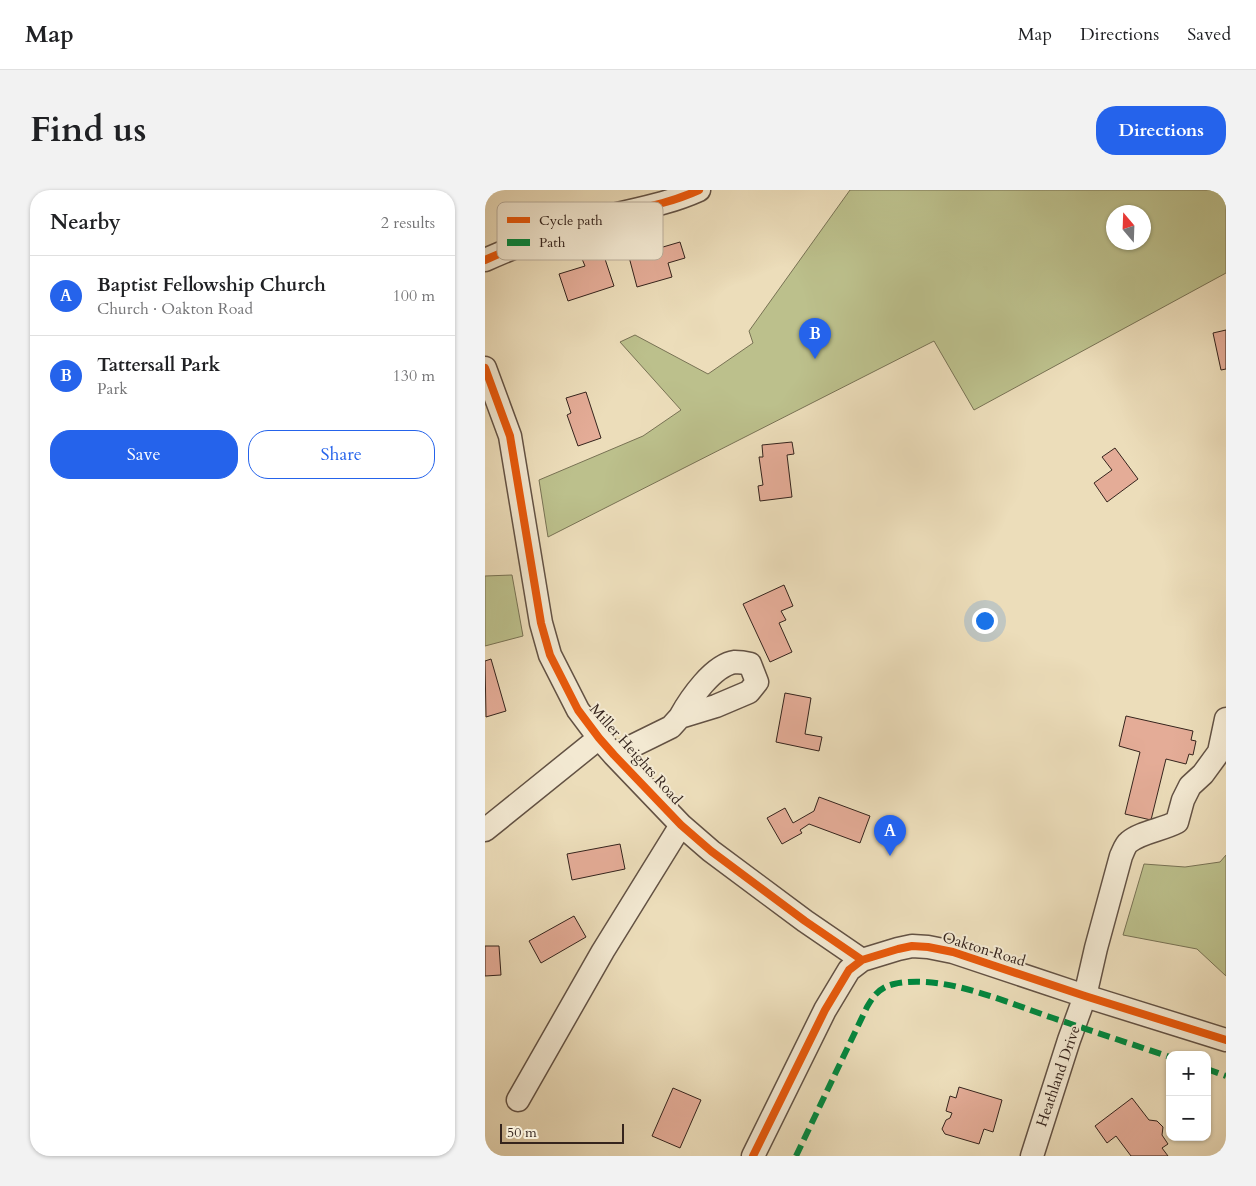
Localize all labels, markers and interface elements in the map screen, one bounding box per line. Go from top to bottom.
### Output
text: Map [25,18,74,51]
text: Map [1018,22,1052,47]
text: Directions [1080,22,1159,47]
text: Saved [1187,22,1231,47]
text: Find us [30,106,146,154]
button: Directions [1096,106,1226,155]
legend [497,202,663,260]
north arrow [1106,205,1151,250]
text: Nearby [50,208,121,237]
text: Cycle path [539,211,603,230]
text: 2 results [381,212,435,234]
text: Path [539,233,566,252]
text: Baptist Fellowship Church [97,272,326,298]
text: A [60,285,72,307]
text: 100 m [393,285,435,307]
text: Church · Oakton Road [97,298,253,320]
pin: B [799,318,831,359]
text: Tattersall Park [97,352,220,378]
text: B [60,365,72,387]
text: 130 m [393,365,435,387]
text: Park [97,378,128,400]
button: Save [50,430,238,479]
button: Share [248,430,435,479]
your location [972,608,998,634]
street label: Miller Heights Road [585,699,687,809]
pin: A [874,815,906,856]
street label: Oakton Road [940,927,1028,971]
street label: Heathland Drive [1031,1022,1085,1129]
map controls [1166,1051,1211,1141]
button: + [1166,1051,1211,1096]
button: − [1166,1096,1211,1141]
scale bar [500,1121,624,1144]
text: 50 m [507,1123,537,1142]

